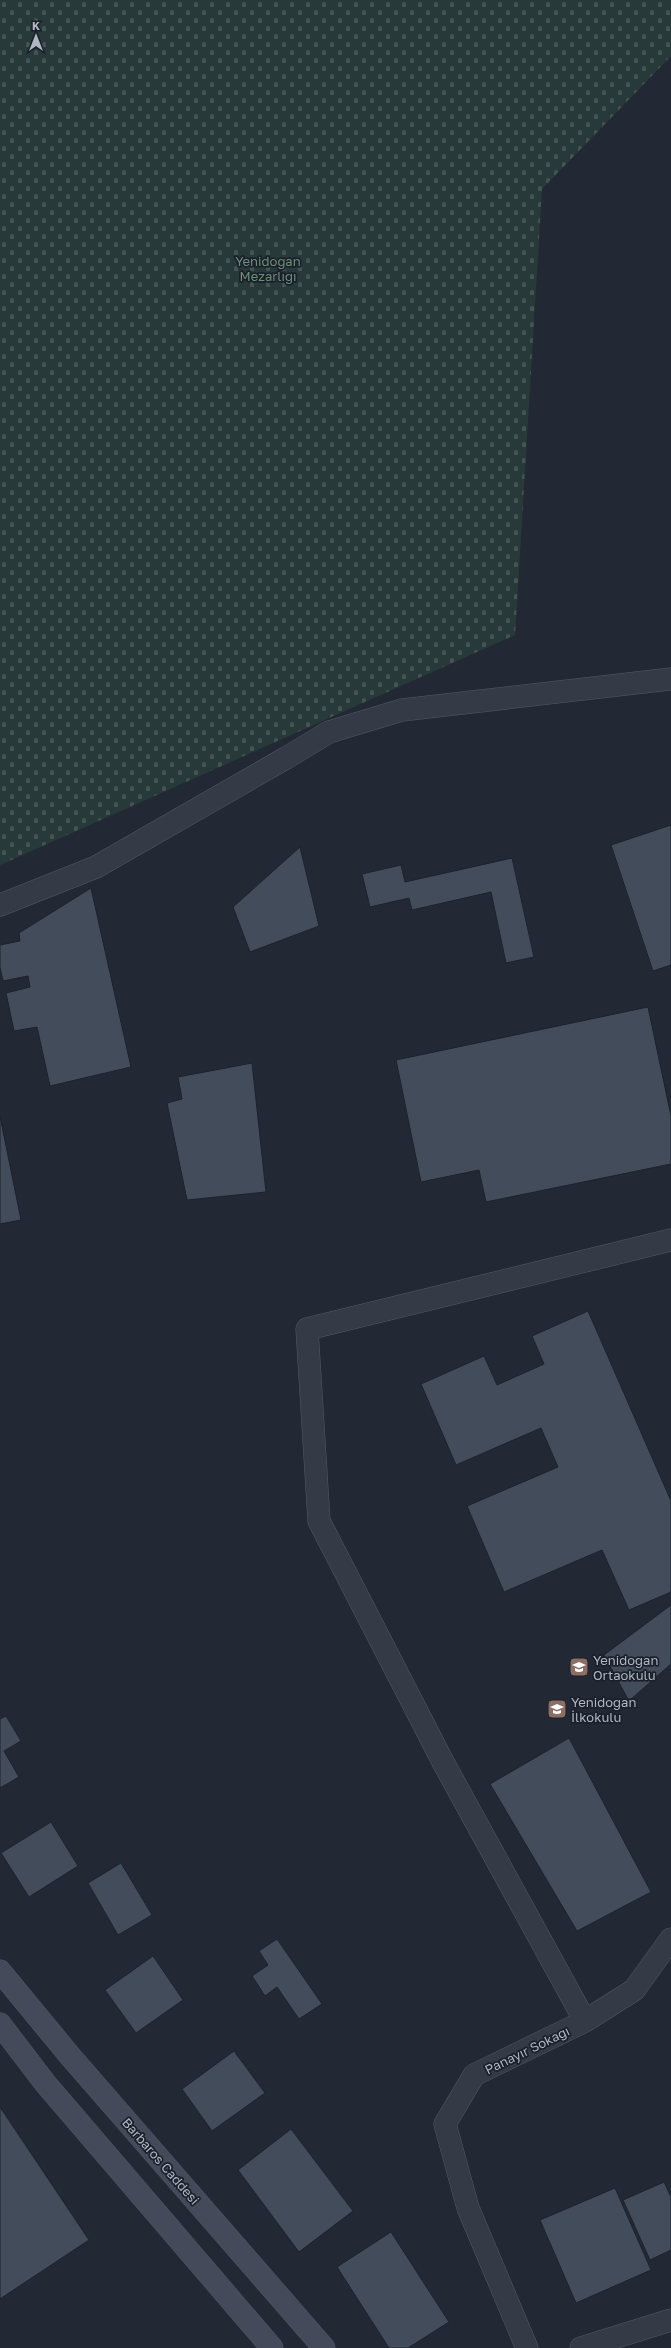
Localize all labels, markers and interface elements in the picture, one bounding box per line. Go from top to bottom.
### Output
north arrow [16,16,56,56]
text: K [32,19,40,32]
park label: Yenidoğan Mezarlığı [235,253,301,284]
place label: Yenidoğan Ortaokulu [593,1652,658,1683]
school or university icon: Yenidoğan Ortaokulu [568,1656,590,1678]
place label: Yenidoğan İlkokulu [571,1694,636,1725]
school or university icon: Yenidoğan İlkokulu [546,1698,568,1720]
street label: Panayır Sokağı [482,2023,572,2077]
street label: Barbaros Caddesi [119,2114,203,2208]

